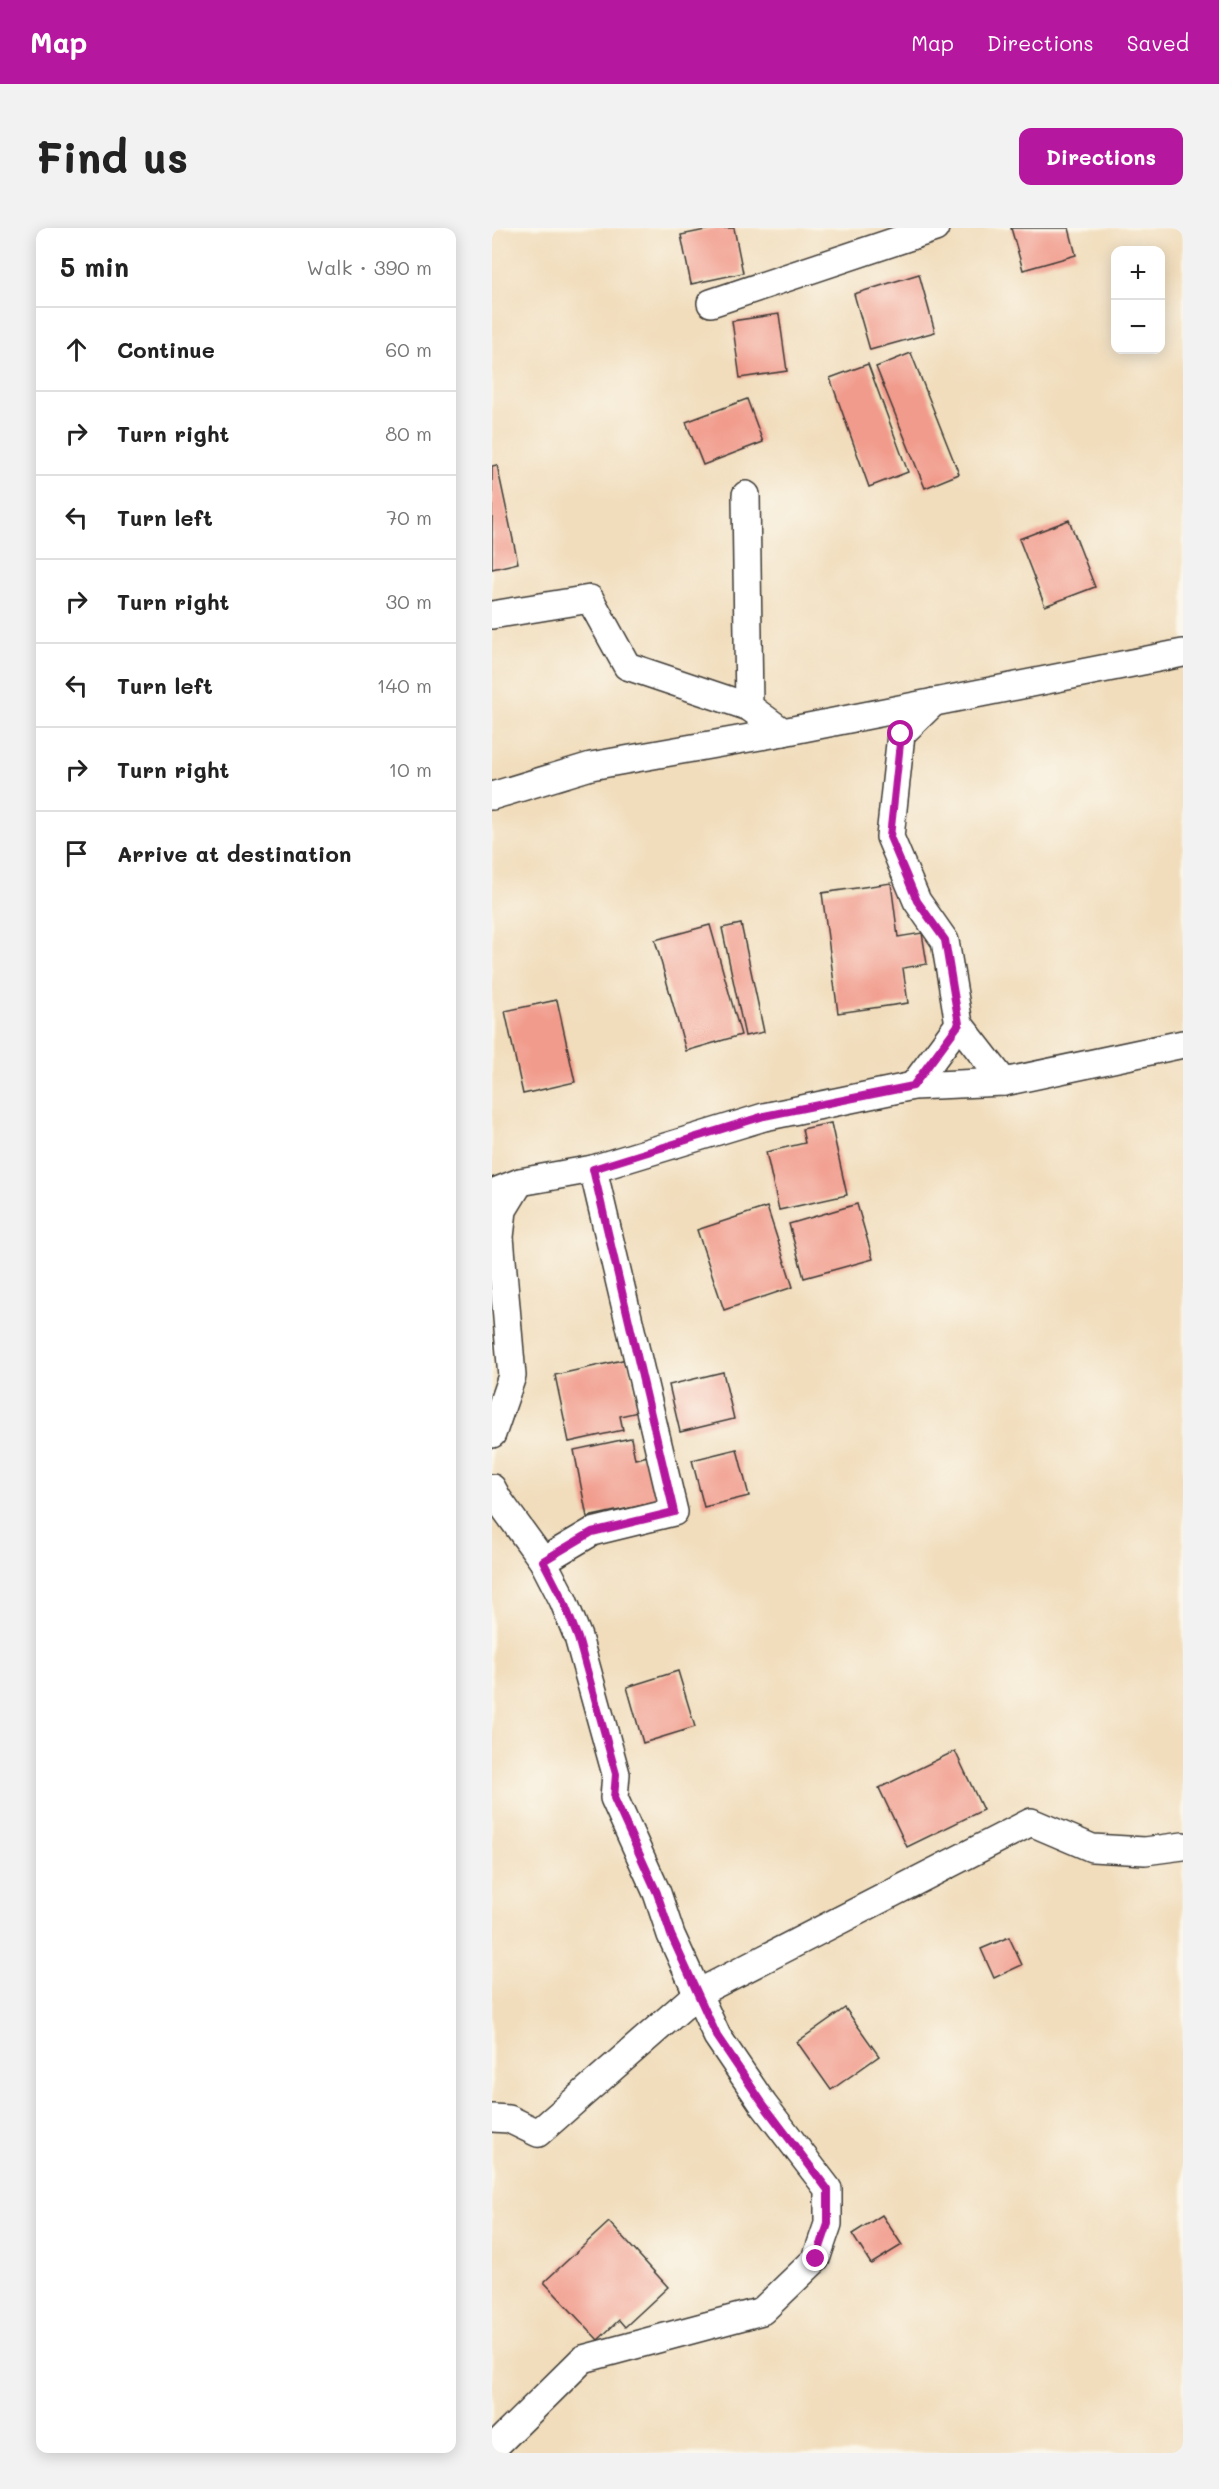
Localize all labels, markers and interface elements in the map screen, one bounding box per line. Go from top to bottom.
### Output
text: Map [30,24,87,60]
text: Map [911,29,954,56]
text: Directions [987,29,1094,56]
text: Saved [1127,29,1189,56]
button: Directions [1019,128,1183,185]
text: Find us [36,129,188,184]
map controls [1111,246,1165,354]
button: + [1111,246,1165,300]
text: 5 min [60,250,129,284]
text: Walk · 390 m [307,254,432,280]
button: − [1111,300,1165,354]
icon: ahead [60,333,93,366]
text: Continue [117,335,215,364]
text: 60 m [385,336,432,362]
icon: right [60,417,93,450]
text: Turn right [117,419,229,448]
text: 80 m [385,420,432,446]
icon: left [60,501,93,534]
text: Turn left [117,503,213,532]
text: 70 m [386,504,432,530]
icon: right [60,585,93,618]
text: Turn right [117,587,229,616]
text: 30 m [386,588,432,614]
icon: left [60,669,93,702]
text: Turn left [117,671,213,700]
text: 140 m [377,672,432,698]
route start [887,720,913,746]
icon: right [60,753,93,786]
text: Turn right [117,755,229,784]
text: 10 m [388,756,432,782]
icon: arrive [60,837,93,870]
text: Arrive at destination [117,839,352,868]
route end [802,2245,828,2271]

